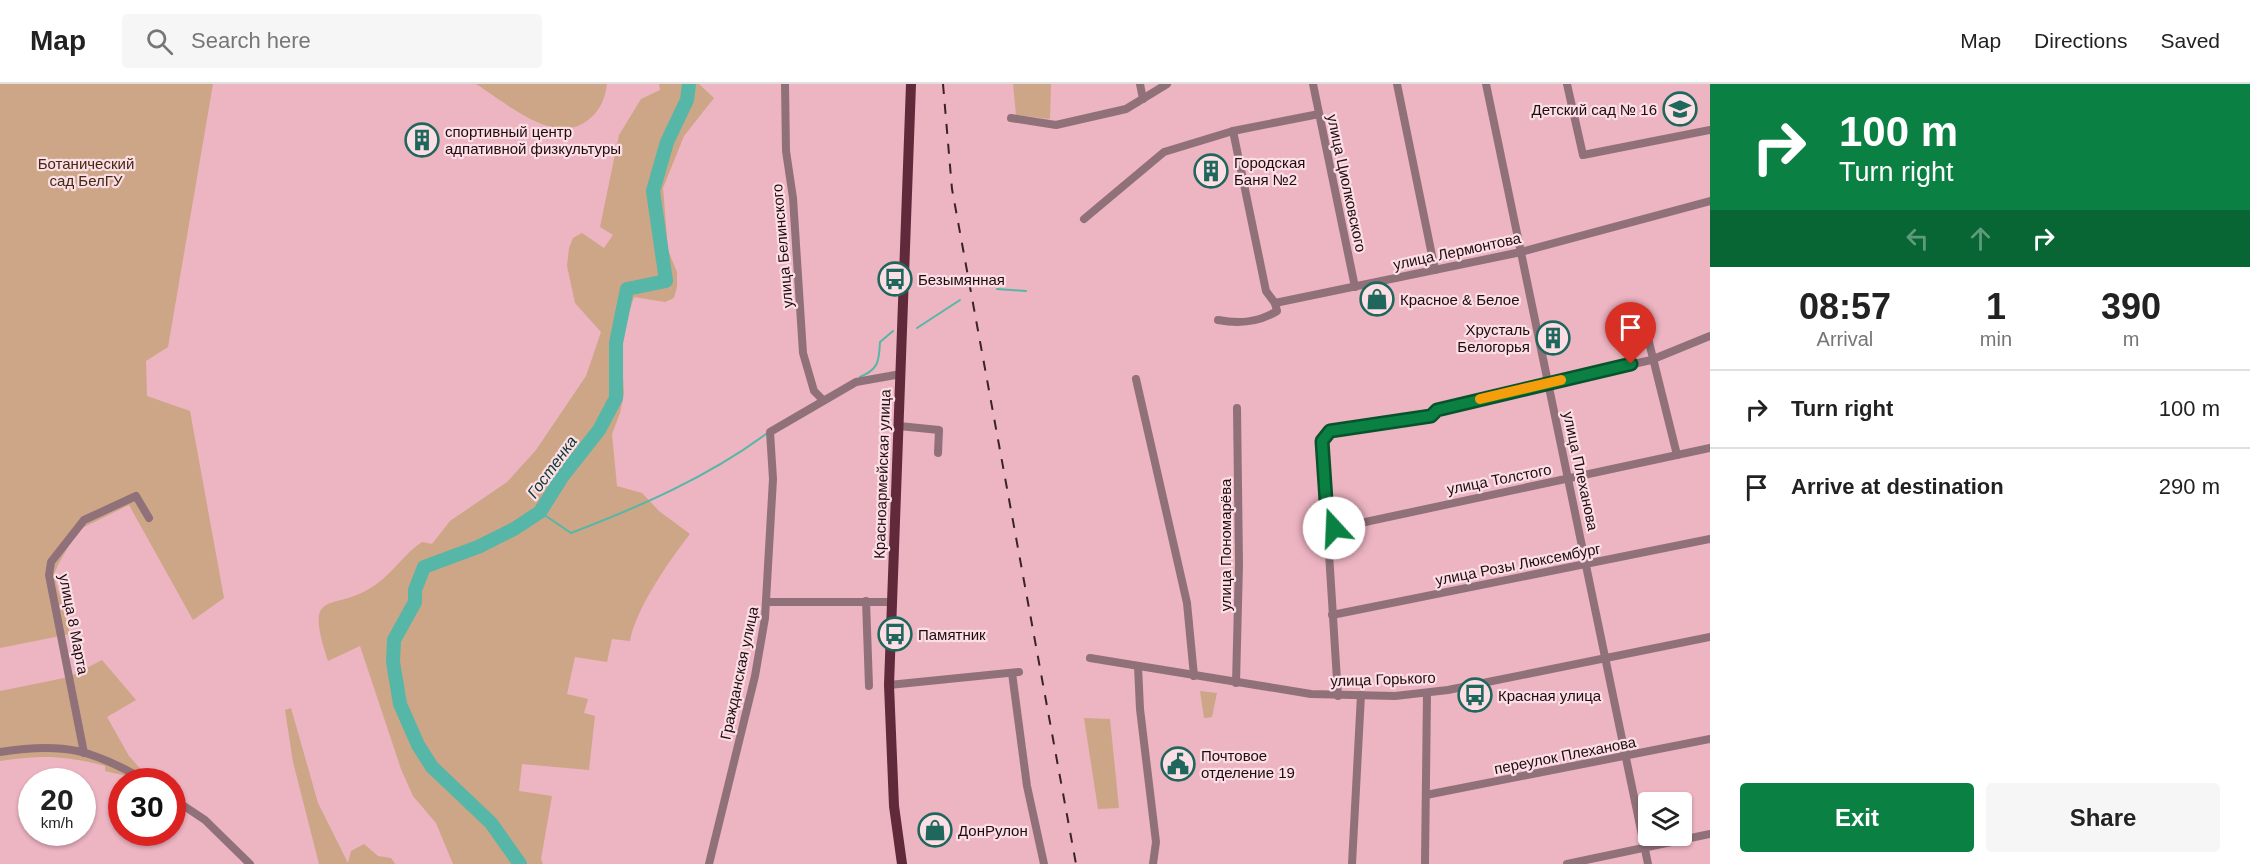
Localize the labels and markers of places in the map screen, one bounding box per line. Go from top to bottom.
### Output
school or university icon: Детский сад № 16 [1662,91,1698,127]
place label: Детский сад № 16 [1532,101,1657,118]
building icon: спортивный центр адпативной физкультуры [404,122,440,158]
place label: спортивный центр адпативной физкультуры [445,123,621,157]
building icon: Городская Баня №2 [1193,153,1229,189]
place label: Городская Баня №2 [1234,154,1305,188]
bus stop icon: Безымянная [877,261,913,297]
place label: Безымянная [918,271,1005,288]
shop icon: Красное & Белое [1359,281,1395,317]
place label: Красное & Белое [1400,291,1520,308]
pin [1605,302,1656,364]
building icon: Хрусталь Белогорья [1535,320,1571,356]
place label: Хрусталь Белогорья [1457,321,1530,355]
bus stop icon: Памятник [877,616,913,652]
place label: Памятник [918,626,986,643]
bus stop icon: Красная улица [1457,677,1493,713]
place label: Красная улица [1498,687,1602,704]
public building icon: Почтовое отделение 19 [1160,746,1196,782]
place label: Почтовое отделение 19 [1201,747,1295,781]
shop icon: ДонРулон [917,812,953,848]
place label: ДонРулон [958,822,1028,839]

